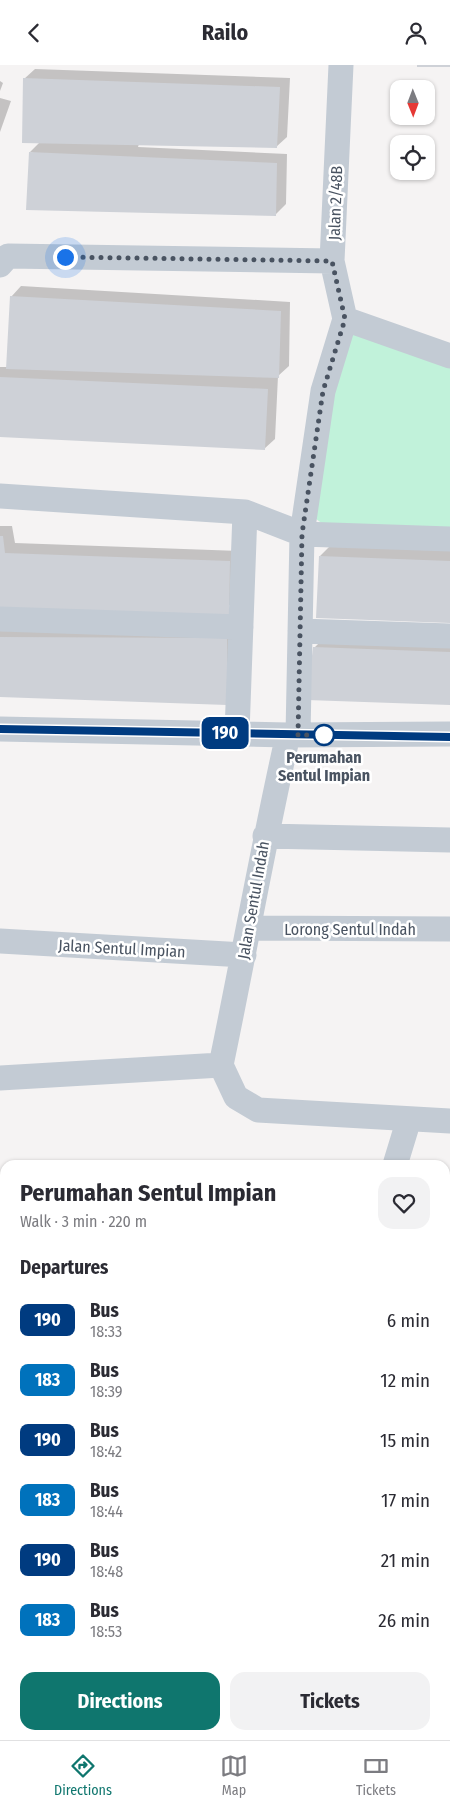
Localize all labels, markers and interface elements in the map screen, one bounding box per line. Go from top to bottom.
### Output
icon: back [20,19,48,47]
text: Railo [202,19,248,46]
icon: person [402,19,430,47]
north arrow [390,80,435,125]
map controls [390,80,435,180]
button: locate [390,135,435,180]
street label: Jalan 2/48B [325,165,346,241]
your location [53,245,78,270]
line badge: 190 [196,717,254,749]
text: 190 [212,722,238,744]
marker: Perumahan Sentul Impian [313,724,335,746]
place label: Perumahan Sentul Impian [278,748,370,785]
street label: Jalan Sentul Indah [234,840,273,961]
street label: Lorong Sentul Indah [284,920,416,939]
street label: Jalan Sentul Impian [58,936,186,961]
button: heart [378,1177,430,1229]
text: Perumahan Sentul Impian [20,1179,276,1207]
text: Walk · 3 min · 220 m [20,1212,147,1231]
text: Departures [20,1256,108,1279]
text: Bus [90,1299,119,1322]
text: 190 [34,1309,61,1331]
text: 6 min [387,1309,430,1332]
text: 18:33 [90,1322,122,1341]
text: Bus [90,1359,119,1382]
text: 183 [35,1369,60,1391]
text: 12 min [380,1369,430,1392]
text: 18:39 [90,1382,123,1401]
text: Bus [90,1419,119,1442]
text: 190 [34,1429,61,1451]
text: 15 min [380,1429,430,1452]
text: 18:42 [90,1442,122,1461]
text: Bus [90,1479,119,1502]
text: 183 [35,1489,60,1511]
text: 17 min [381,1489,430,1512]
text: 18:44 [90,1502,123,1521]
text: Bus [90,1539,119,1562]
text: 190 [34,1549,61,1571]
text: 21 min [381,1549,430,1572]
text: 18:48 [90,1562,123,1581]
text: Bus [90,1599,119,1622]
text: 183 [35,1609,60,1631]
text: 26 min [378,1609,430,1632]
text: 18:53 [90,1622,122,1641]
button: Directions [20,1672,220,1730]
button: Tickets [230,1672,430,1730]
tab: Directions [54,1752,112,1799]
tab: Map [220,1752,248,1799]
tab: Tickets [356,1752,396,1799]

